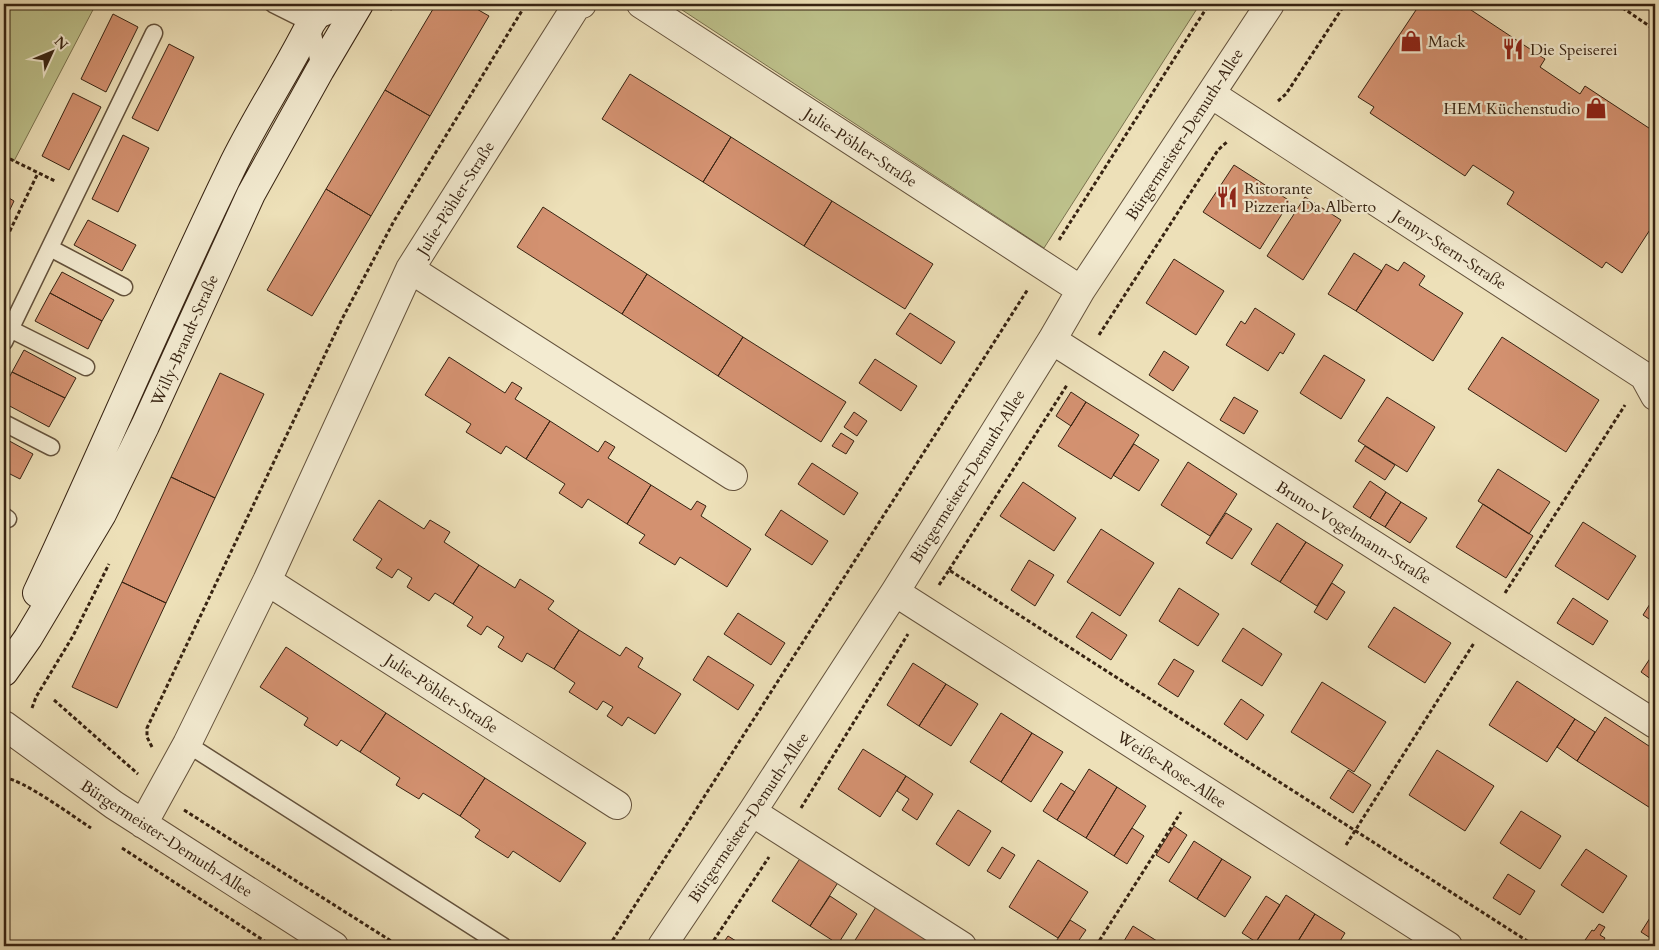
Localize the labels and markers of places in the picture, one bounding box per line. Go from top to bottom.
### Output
shop icon: Mack [1398,28,1424,54]
place label: Mack [1428,31,1466,53]
restaurant icon: Die Speiserei [1500,36,1526,62]
place label: Die Speiserei [1530,39,1618,61]
shop icon: HEM Küchenstudio [1583,95,1609,121]
place label: HEM Küchenstudio [1443,98,1580,120]
place label: Ristorante Pizzeria Da Alberto [1244,178,1376,218]
restaurant icon: Ristorante Pizzeria Da Alberto [1214,184,1240,210]

